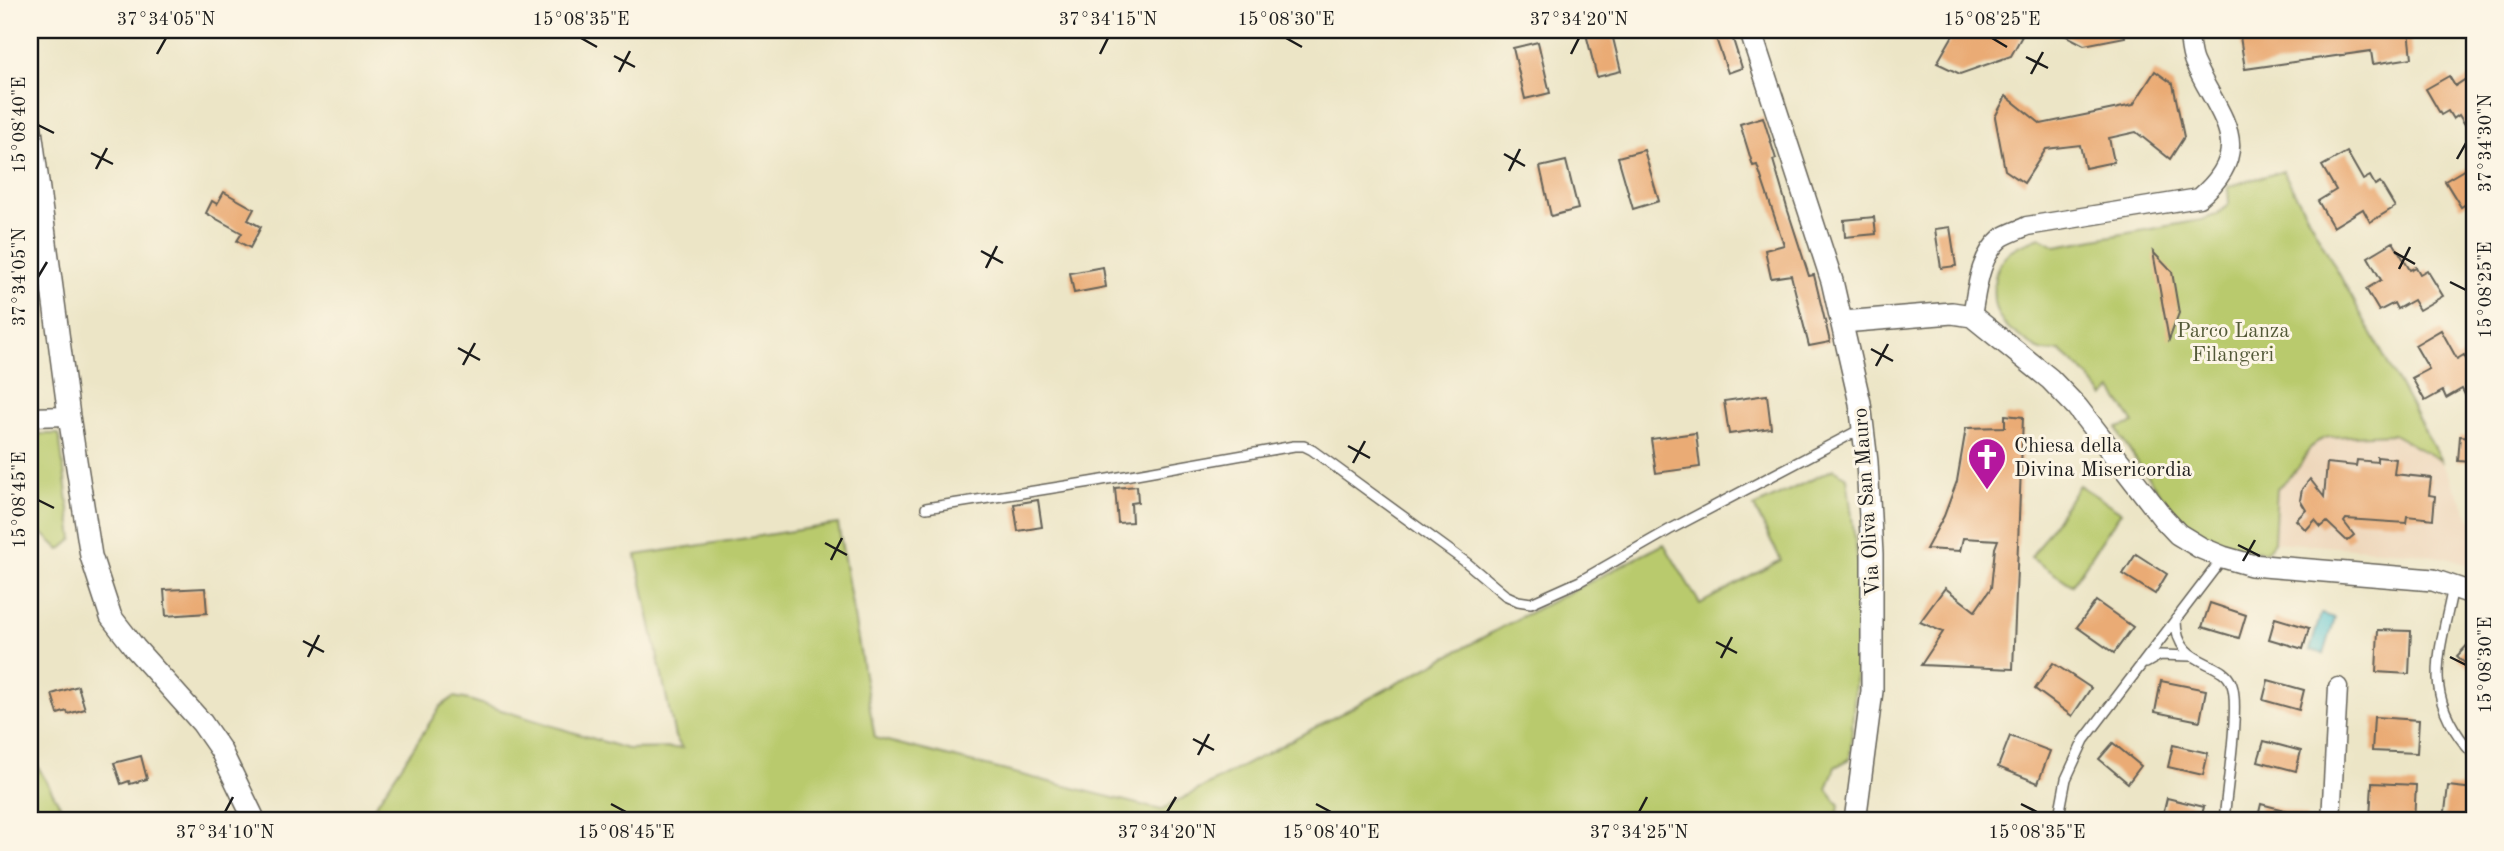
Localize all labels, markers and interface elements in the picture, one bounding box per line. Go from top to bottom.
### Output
text: 37°34'05"N [117,11,215,29]
text: 15°08'35"E [533,11,629,29]
text: 37°34'15"N [1059,11,1157,29]
text: 15°08'30"E [1238,11,1334,29]
text: 37°34'20"N [1530,11,1628,29]
text: 15°08'25"E [1944,11,2040,29]
text: 15°08'40"E [11,77,29,173]
text: 37°34'30"N [2477,94,2495,192]
text: 37°34'05"N [11,228,29,326]
text: 15°08'25"E [2477,242,2495,338]
park label: Parco Lanza Filangeri [2176,321,2290,366]
street label: Via Oliva San Mauro [1850,407,1885,597]
church icon: Chiesa della Divina Misericordia [1966,436,2008,491]
place label: Chiesa della Divina Misericordia [2014,436,2192,481]
text: 15°08'45"E [11,452,29,548]
text: 15°08'30"E [2477,617,2495,713]
text: 37°34'10"N [176,824,274,842]
text: 15°08'45"E [578,824,674,842]
text: 37°34'20"N [1118,824,1216,842]
text: 15°08'40"E [1283,824,1379,842]
text: 37°34'25"N [1590,824,1688,842]
text: 15°08'35"E [1989,824,2085,842]

